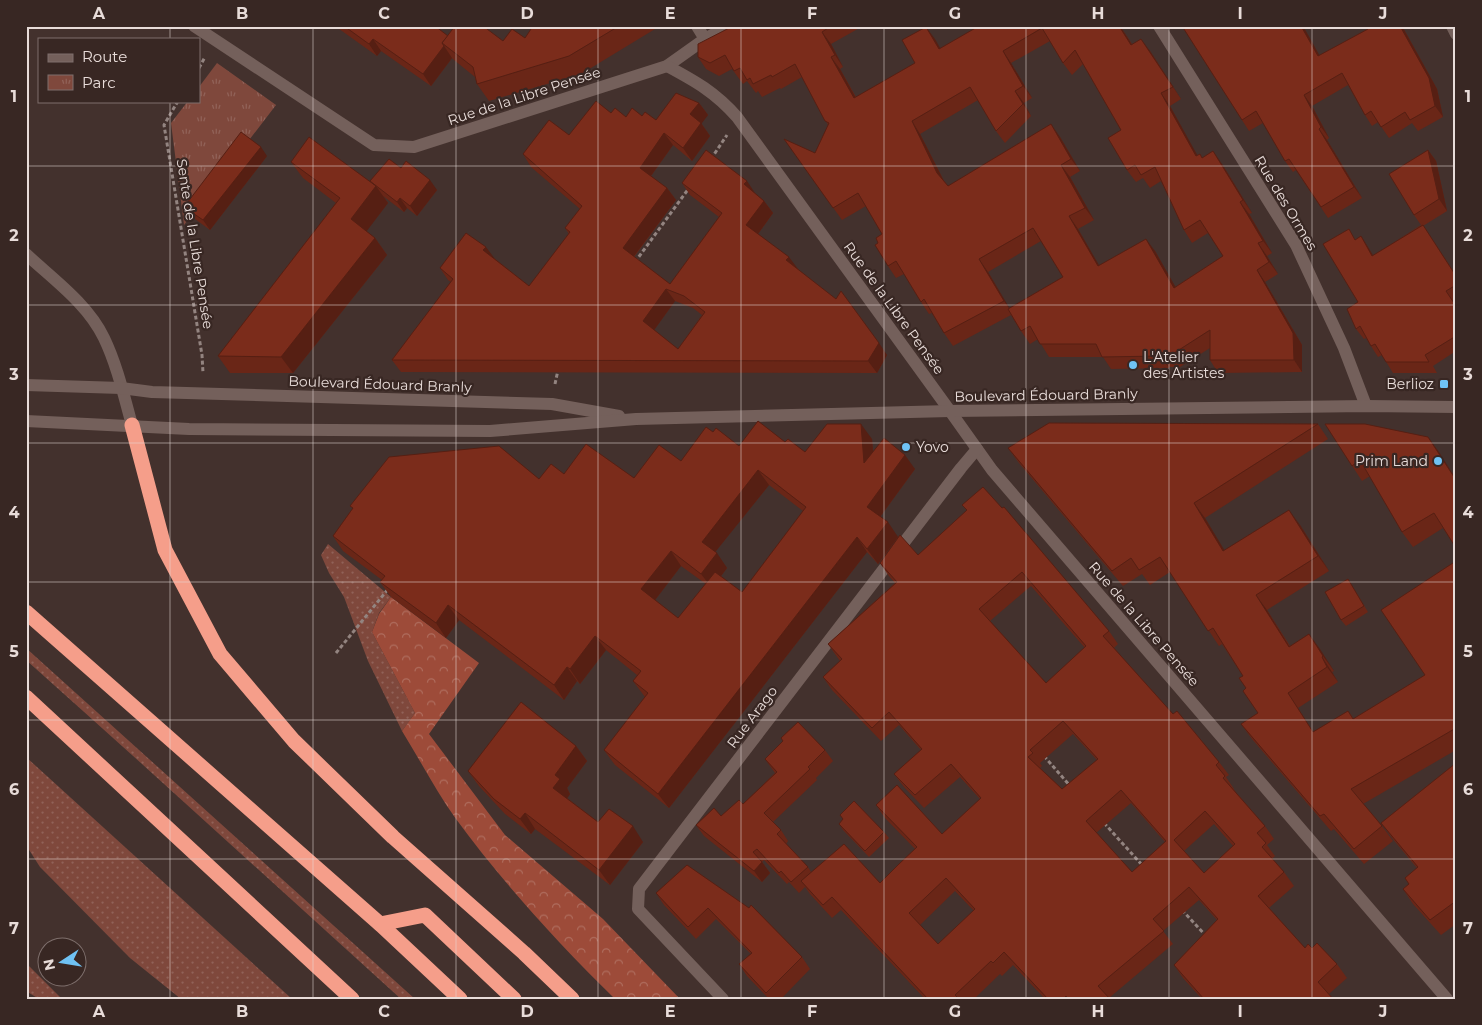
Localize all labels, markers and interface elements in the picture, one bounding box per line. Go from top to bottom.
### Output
text: A [92,4,106,23]
text: B [236,4,248,23]
text: C [378,4,390,23]
text: D [520,4,534,23]
text: E [665,4,675,23]
text: F [807,4,817,23]
text: G [949,4,961,23]
text: H [1092,4,1104,23]
text: I [1237,4,1243,23]
text: J [1378,4,1387,23]
legend [38,38,200,102]
text: Route [82,47,127,66]
street label: Rue de la Libre Pensée [445,63,603,129]
text: Parc [82,73,116,92]
text: 1 [11,87,17,106]
text: 1 [1465,87,1471,106]
street label: Rue des Ormes [1251,152,1321,254]
street label: Sente de la Libre Pensée [173,158,217,330]
text: 2 [9,226,19,245]
text: 2 [1463,226,1473,245]
street label: Rue de la Libre Pensée [840,238,948,378]
place label: L'Atelier des Artistes [1143,348,1224,382]
marker: L'Atelier des Artistes [1127,359,1139,371]
text: 3 [8,365,19,384]
text: 3 [1462,365,1473,384]
street label: Boulevard Édouard Branly [288,372,472,396]
place label: Berlioz [1386,375,1434,393]
marker: Berlioz [1438,378,1450,390]
street label: Boulevard Édouard Branly [954,384,1138,406]
place label: Yovo [916,438,949,456]
marker: Yovo [900,441,912,453]
place label: Prim Land [1355,452,1428,470]
marker: Prim Land [1432,455,1444,467]
text: 4 [8,503,20,522]
text: 4 [1462,503,1474,522]
street label: Rue de la Libre Pensée [1085,558,1203,690]
text: 5 [9,642,19,661]
text: 5 [1463,642,1473,661]
street label: Rue Arago [723,682,781,752]
text: 6 [9,780,19,799]
text: 6 [1463,780,1473,799]
text: 7 [9,919,19,938]
text: 7 [1463,919,1473,938]
north arrow [38,938,88,988]
text: N [39,957,59,972]
text: A [92,1002,106,1021]
text: B [236,1002,248,1021]
text: C [378,1002,390,1021]
text: D [520,1002,534,1021]
text: E [665,1002,675,1021]
text: F [807,1002,817,1021]
text: G [949,1002,961,1021]
text: H [1092,1002,1104,1021]
text: I [1237,1002,1243,1021]
text: J [1378,1002,1387,1021]

